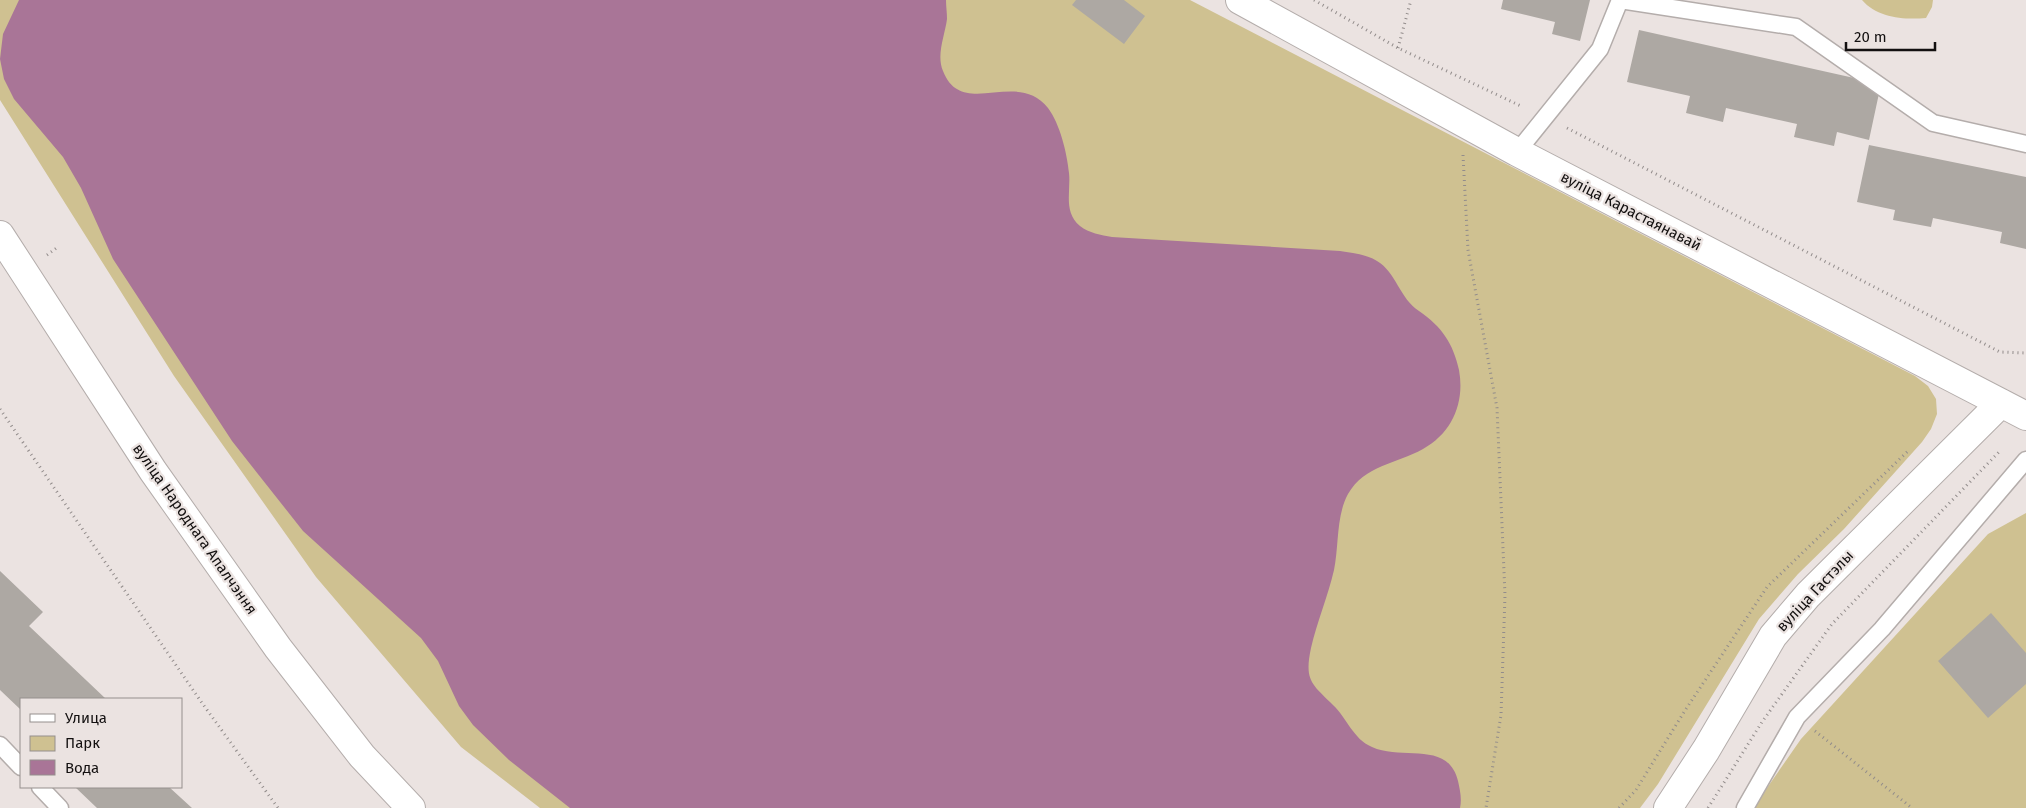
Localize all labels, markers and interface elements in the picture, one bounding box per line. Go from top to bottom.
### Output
scale bar [1846,20,1935,52]
text: 20 m [1854,28,1887,46]
street label: вуліца Карастаянавай [1558,168,1704,254]
street label: вуліца Народнага Апалчэння [129,440,261,618]
street label: вуліца Гастэлы [1773,547,1857,635]
legend [20,698,182,788]
text: Улица [65,709,107,727]
text: Парк [65,734,100,752]
text: Вода [65,759,99,777]

